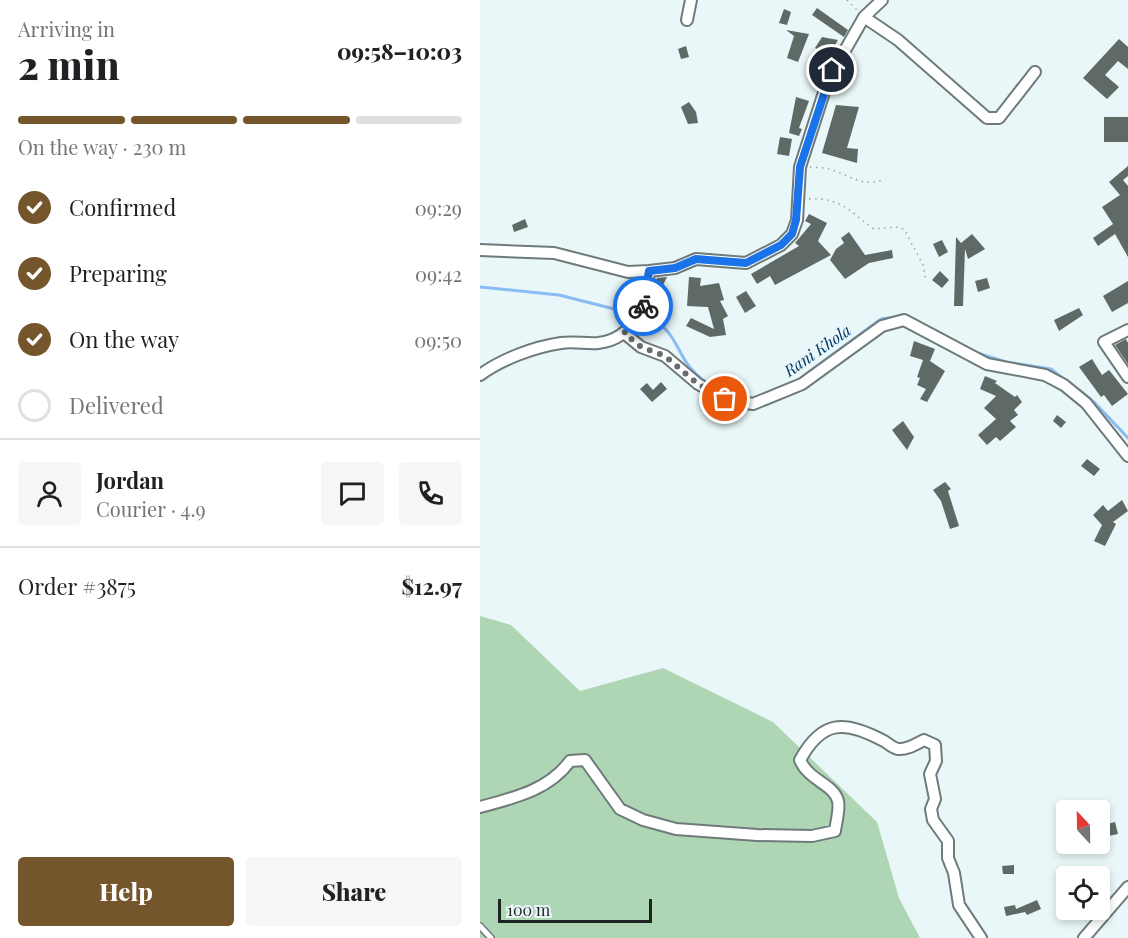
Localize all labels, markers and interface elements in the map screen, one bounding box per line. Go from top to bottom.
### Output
text: Arriving in [18,15,115,42]
text: 09:58–10:03 [337,36,462,66]
text: 2 min [18,38,120,90]
pin [806,44,857,95]
icon: home [815,53,848,86]
text: On the way · 230 m [18,133,186,160]
icon: check [18,191,51,224]
text: Confirmed [69,192,176,222]
text: 09:29 [415,194,462,221]
icon: check [18,257,51,290]
text: Preparing [69,258,167,288]
text: 09:42 [415,260,462,287]
courier [613,276,673,336]
icon: bike [627,290,660,323]
water label: Rani Khola [779,319,855,381]
icon: check [18,323,51,356]
text: On the way [69,324,179,354]
text: 09:50 [414,326,462,353]
pin [699,373,750,424]
icon: bag [708,382,741,415]
text: Delivered [69,390,164,420]
button: person [18,462,81,525]
button: chat [321,462,384,525]
button: phone [399,462,462,525]
text: Jordan [96,465,164,495]
text: Courier · 4.9 [96,495,206,522]
text: Order #3875 [18,571,136,601]
text: $12.97 [401,571,462,601]
north arrow [1056,800,1110,854]
map controls [1056,800,1110,920]
button: Help [18,857,234,926]
button: Share [246,857,462,926]
button: locate [1056,866,1110,920]
scale bar [498,896,652,924]
text: 100 m [507,899,550,920]

